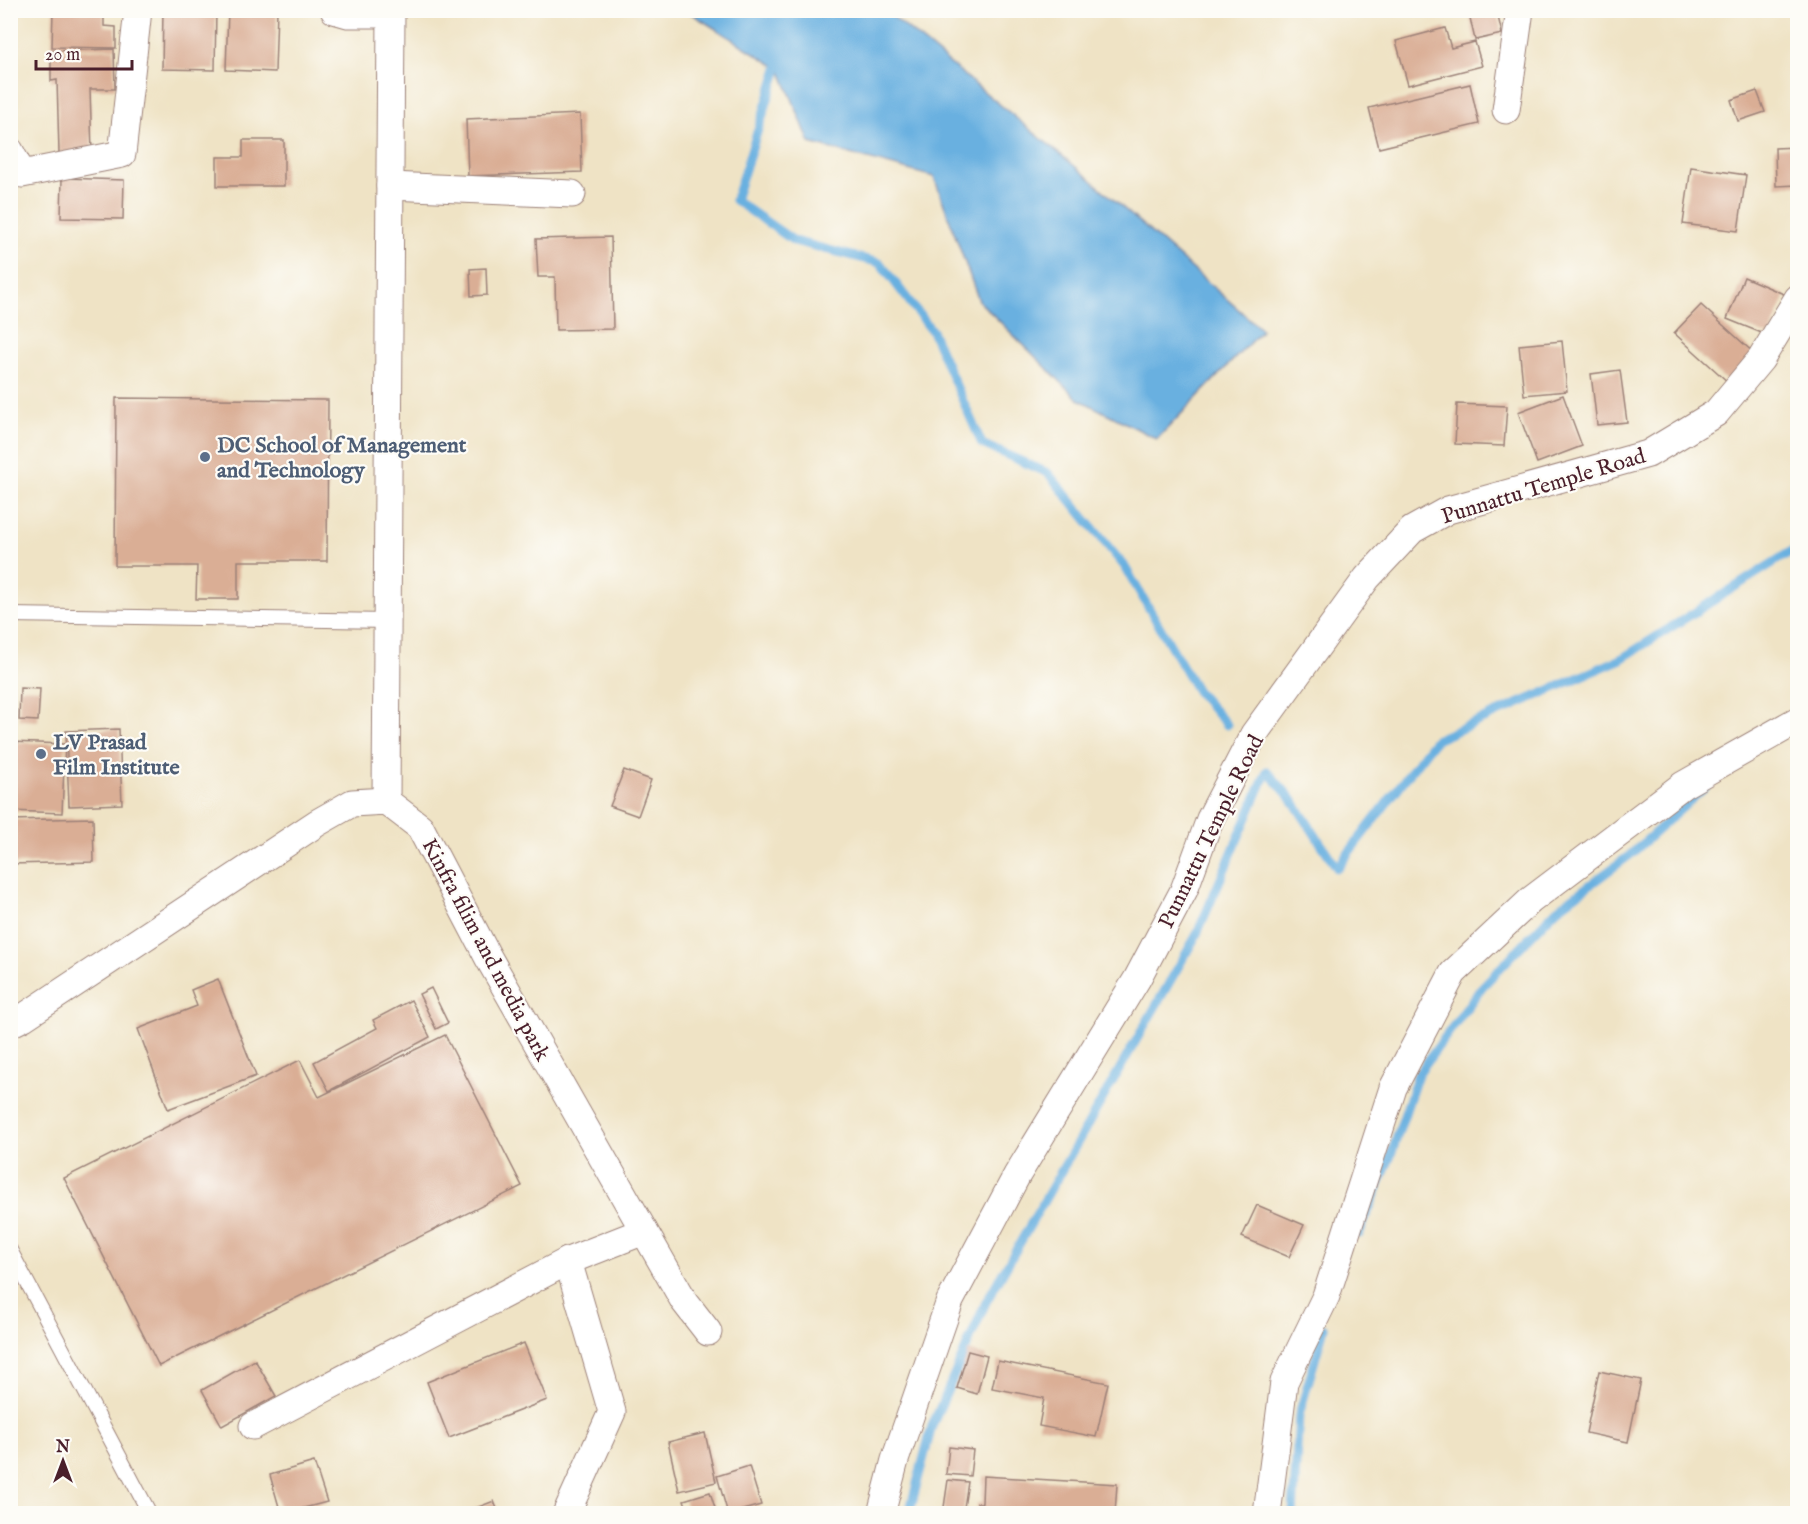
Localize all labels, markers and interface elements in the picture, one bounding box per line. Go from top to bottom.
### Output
scale bar [36,33,132,71]
text: 20 m [45,44,80,67]
place label: DC School of Management and Technology [217,432,467,485]
street label: Punnattu Temple Road [1438,442,1649,531]
marker: DC School of Management and Technology [198,450,212,464]
place label: LV Prasad Film Institute [53,729,180,782]
street label: Punnattu Temple Road [1153,730,1271,933]
marker: LV Prasad Film Institute [34,747,48,761]
street label: Kinfra filim and media park [415,834,556,1066]
north arrow [33,1431,93,1491]
text: N [55,1438,70,1458]

